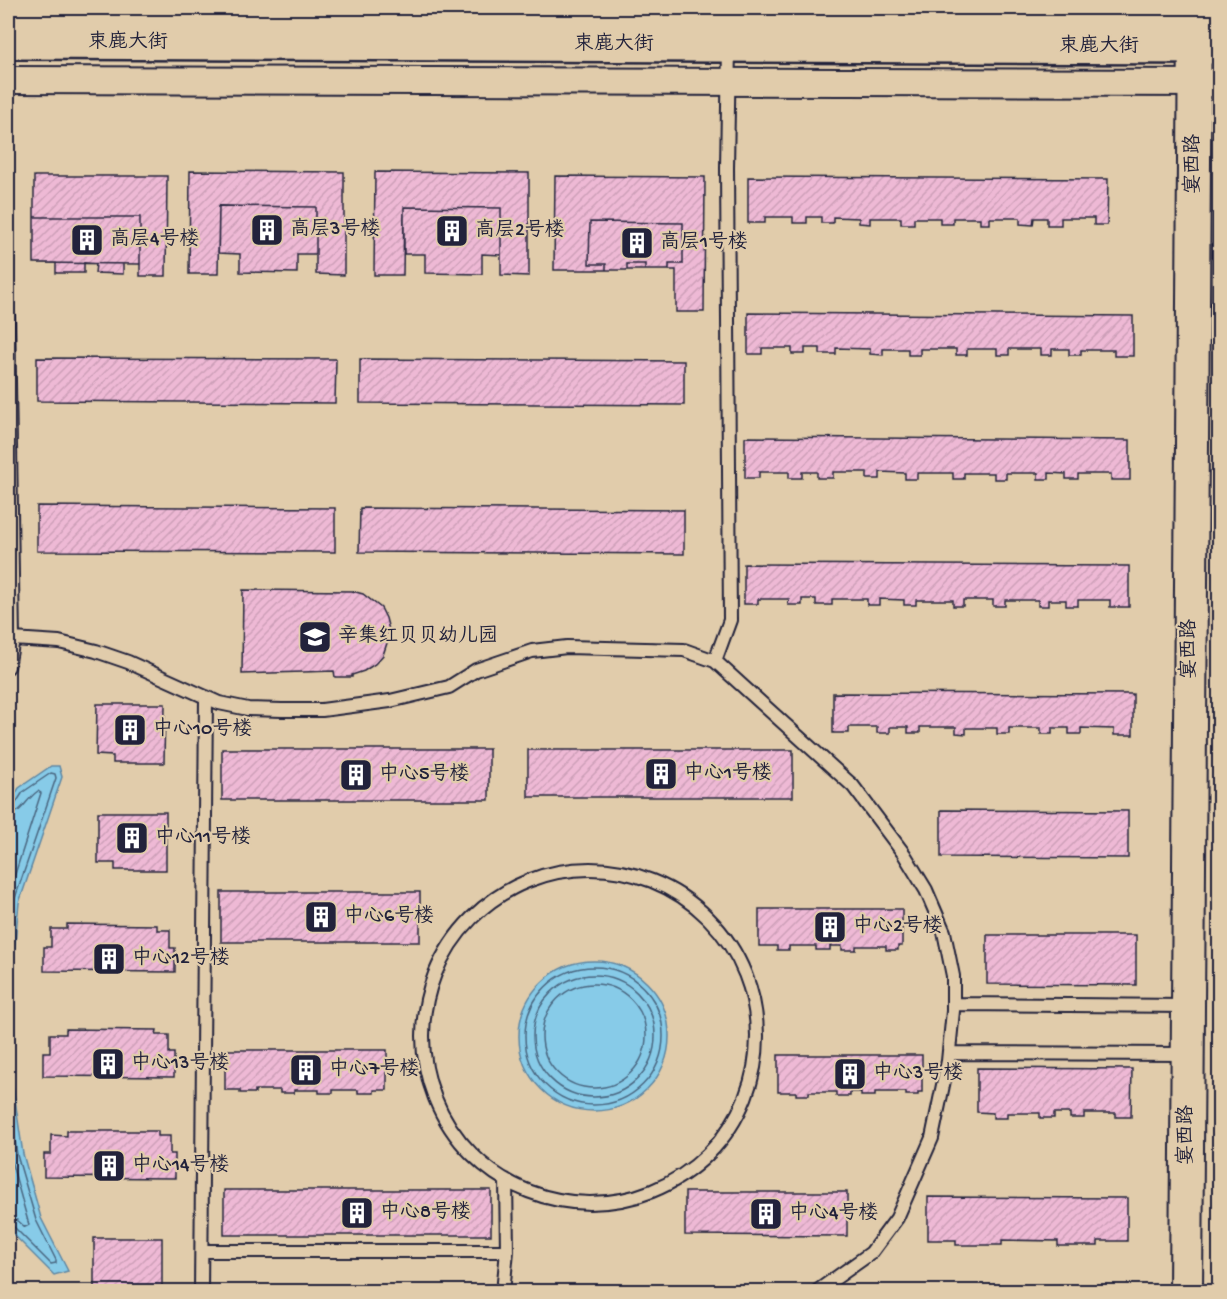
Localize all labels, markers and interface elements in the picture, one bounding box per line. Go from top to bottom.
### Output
street label: 束鹿大街 [88,30,168,55]
street label: 束鹿大街 [574,32,654,57]
street label: 束鹿大街 [1059,34,1139,59]
street label: 宴西路 [1181,133,1206,194]
building icon: 高层3号楼 [249,212,285,248]
building icon: 高层2号楼 [434,213,470,249]
place label: 高层3号楼 [290,217,380,242]
place label: 高层2号楼 [475,218,565,243]
building icon: 高层4号楼 [69,222,105,258]
building icon: 高层1号楼 [619,225,655,261]
place label: 高层4号楼 [110,227,199,252]
place label: 高层1号楼 [660,230,748,255]
street label: 宴西路 [1177,618,1202,679]
school or university icon: 辛集红贝贝幼儿园 [297,619,333,655]
place label: 辛集红贝贝幼儿园 [338,624,498,649]
building icon: 中心10号楼 [112,712,148,748]
place label: 中心10号楼 [153,717,252,742]
building icon: 中心1号楼 [643,756,679,792]
building icon: 中心5号楼 [338,757,374,793]
place label: 中心1号楼 [684,761,772,786]
place label: 中心5号楼 [379,762,470,787]
building icon: 中心11号楼 [114,820,150,856]
place label: 中心11号楼 [155,825,251,850]
building icon: 中心6号楼 [303,899,339,935]
place label: 中心6号楼 [344,904,434,929]
building icon: 中心2号楼 [812,909,848,945]
place label: 中心2号楼 [853,914,943,939]
building icon: 中心12号楼 [91,941,127,977]
place label: 中心12号楼 [132,946,230,971]
building icon: 中心13号楼 [90,1046,126,1082]
place label: 中心13号楼 [131,1051,229,1076]
building icon: 中心7号楼 [288,1052,324,1088]
building icon: 中心3号楼 [832,1056,868,1092]
place label: 中心7号楼 [329,1057,419,1082]
place label: 中心3号楼 [873,1061,963,1086]
street label: 宴西路 [1174,1104,1199,1165]
building icon: 中心14号楼 [91,1148,127,1184]
place label: 中心14号楼 [132,1153,230,1178]
building icon: 中心8号楼 [339,1195,375,1231]
building icon: 中心4号楼 [748,1196,784,1232]
place label: 中心8号楼 [380,1200,471,1225]
place label: 中心4号楼 [789,1201,878,1226]

